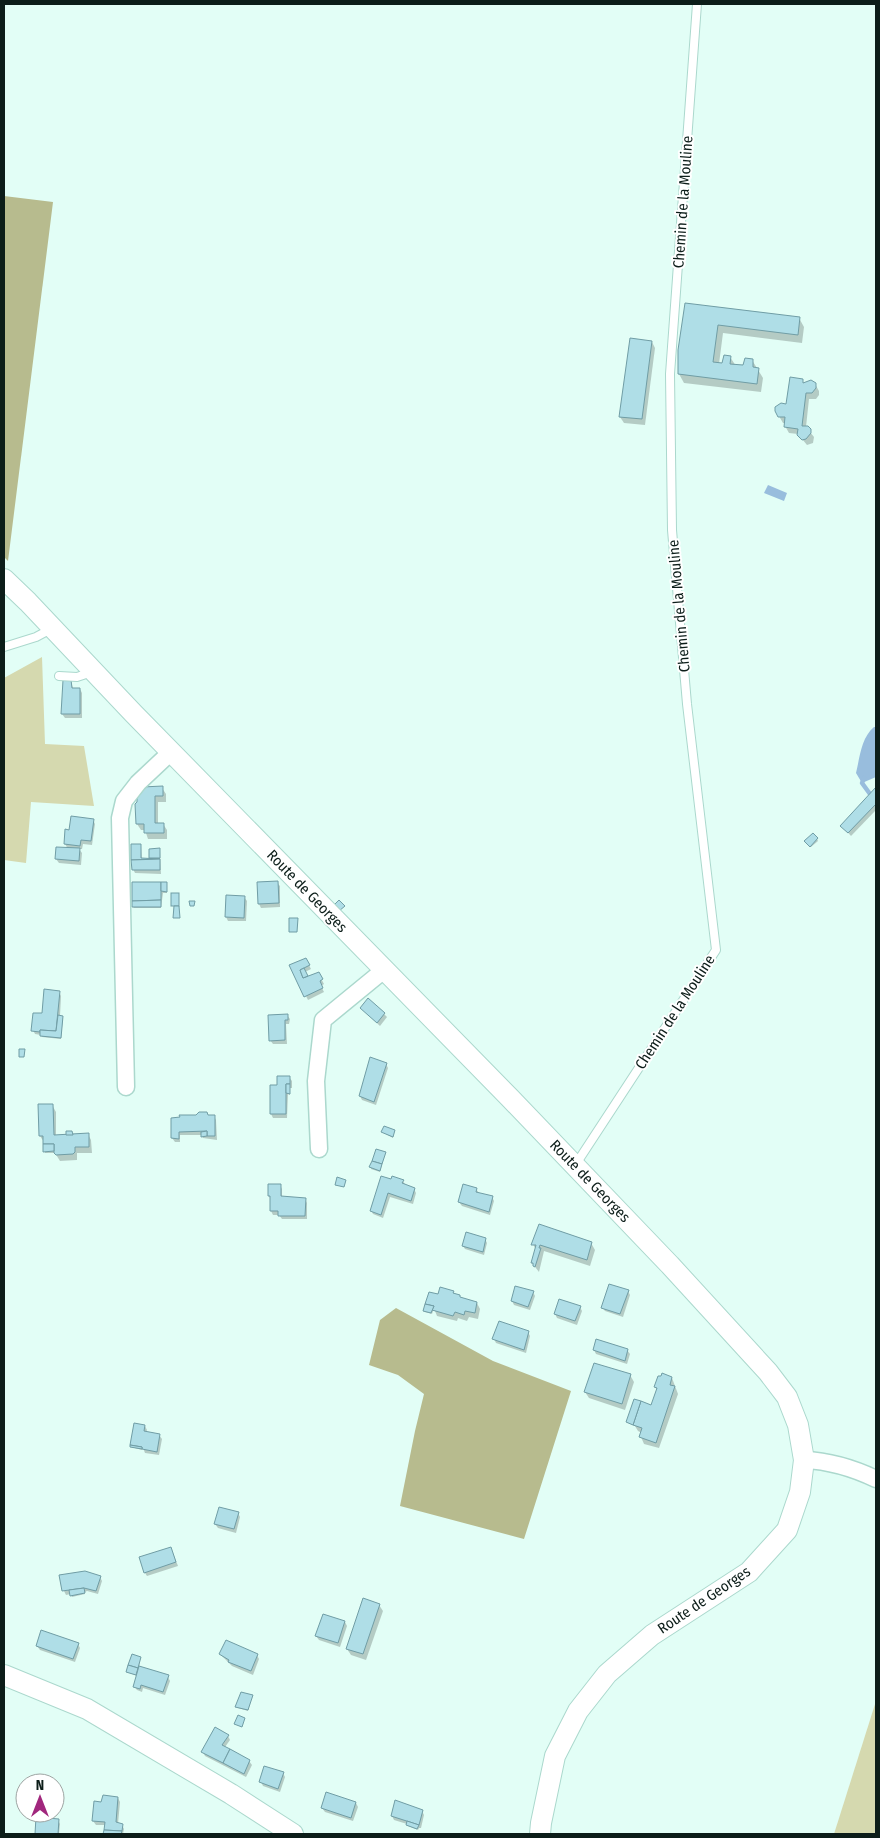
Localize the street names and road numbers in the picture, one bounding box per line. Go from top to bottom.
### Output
street label: Chemin de la Mouline [669,135,697,269]
street label: Chemin de la Mouline [664,539,694,673]
street label: Route de Georges [263,846,351,936]
street label: Chemin de la Mouline [631,951,719,1073]
street label: Route de Georges [546,1136,634,1226]
street label: Route de Georges [654,1562,754,1638]

